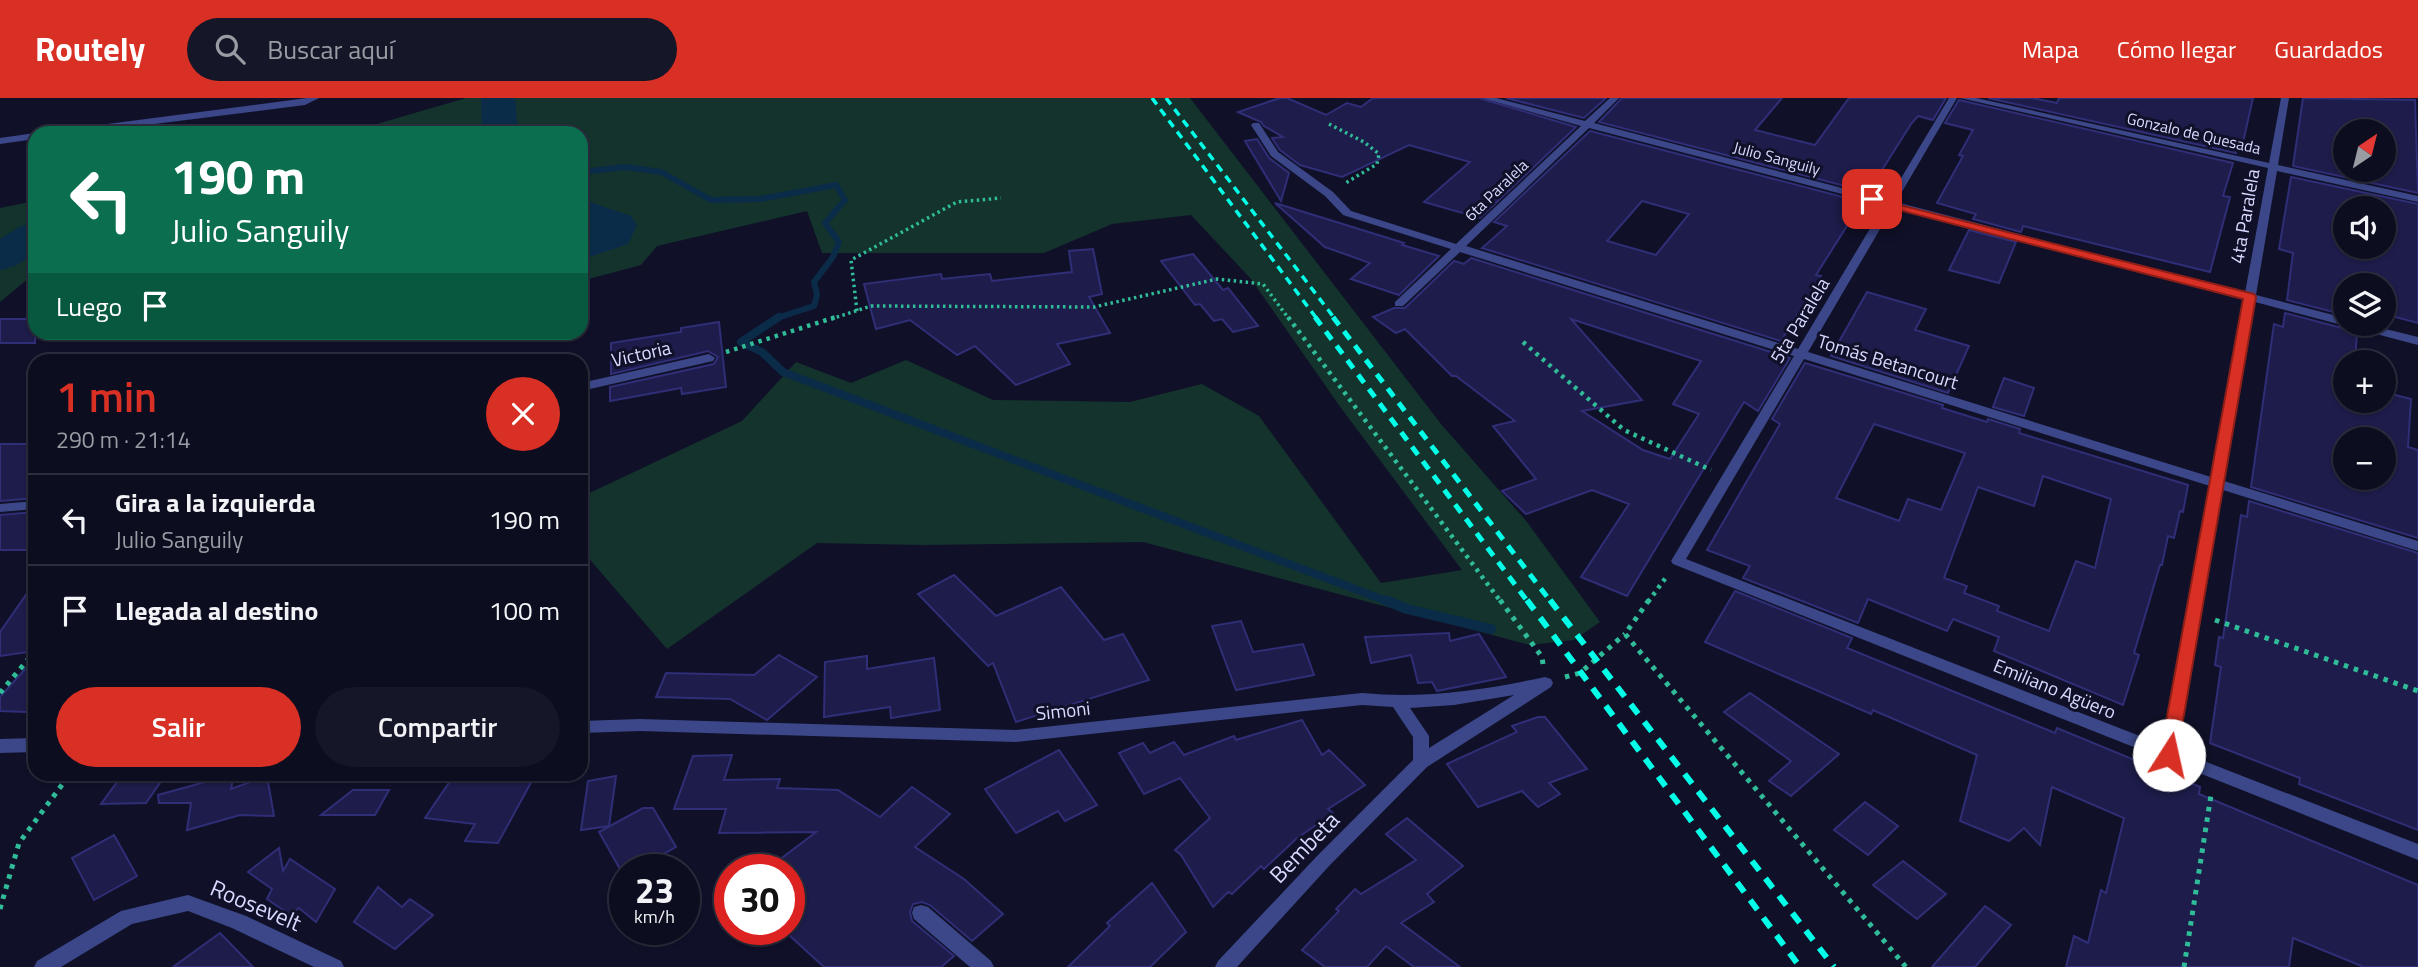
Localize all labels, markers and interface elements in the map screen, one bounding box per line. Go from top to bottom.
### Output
search box [187,18,677,81]
text: Routely [35,24,145,74]
icon: search [211,30,249,68]
text: Buscar aquí [267,30,394,69]
text: Mapa [2022,31,2079,67]
text: Cómo llegar [2117,31,2236,67]
text: Guardados [2274,31,2383,67]
street label: Gonzalo de Quesada [2125,106,2263,160]
north arrow [2333,119,2396,182]
map controls [2333,119,2396,490]
street label: Julio Sanguily [1731,135,1823,181]
text: 190 m [171,138,305,213]
street label: 6ta Paralela [1459,153,1533,227]
icon: left [56,154,147,245]
street label: 4ta Paralela [2221,166,2267,266]
pin [1842,169,1902,229]
icon: arrive [1853,180,1891,218]
button: sound [2333,196,2396,259]
text: Julio Sanguily [171,206,349,254]
street label: 5ta Paralela [1762,271,1836,368]
button: layers [2333,273,2396,336]
text: Luego [56,287,122,326]
icon: arrive [136,287,174,325]
street label: Tomás Betancourt [1814,326,1962,396]
street label: Victoria [608,332,674,374]
button: + [2333,350,2396,413]
text: 1 min [56,364,157,428]
button: close [486,377,560,451]
text: 290 m · 21:14 [56,422,191,457]
button: − [2333,427,2396,490]
text: Gira a la izquierda [115,483,316,522]
text: 190 m [489,500,560,539]
icon: left [56,501,94,539]
text: Julio Sanguily [115,522,243,557]
text: Llegada al destino [115,591,318,630]
text: 100 m [489,591,560,630]
icon: arrive [56,592,94,630]
street label: Emiliano Agüero [1989,650,2121,726]
button: Salir [56,687,301,767]
button: Compartir [315,687,560,767]
street label: Simoni [1034,693,1092,727]
position arrow [2132,718,2206,792]
street label: Bembeta [1261,803,1348,891]
speed limit sign: 30 [714,854,805,945]
text: 23 [635,863,674,917]
street label: Roosevelt [205,870,307,940]
text: km/h [634,903,675,930]

